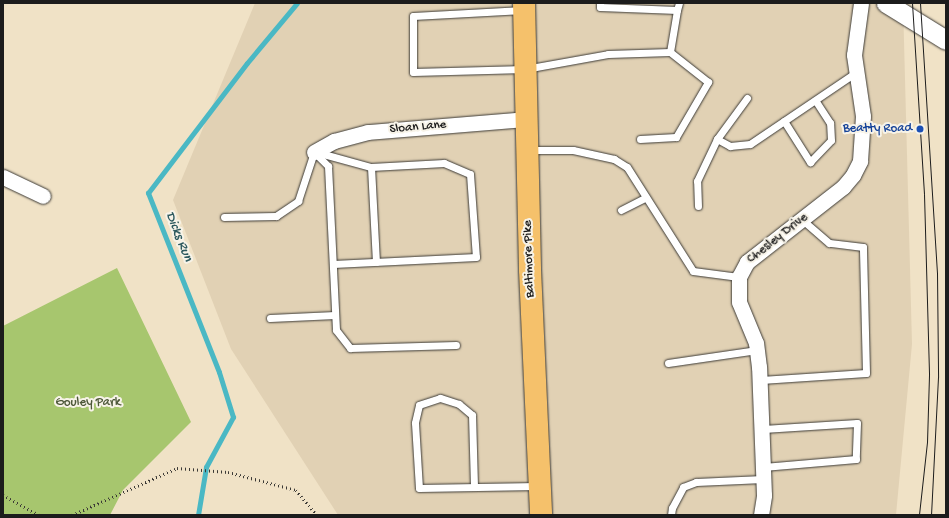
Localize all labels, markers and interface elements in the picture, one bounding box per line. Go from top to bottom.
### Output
street label: Sloan Lane [389,118,447,138]
place label: Beatty Road [843,121,912,137]
marker: Beatty Road [915,124,925,134]
water label: Dicks Run [160,210,196,264]
street label: Chesley Drive [744,210,812,268]
street label: Baltimore Pike [521,220,539,298]
park label: Gouley Park [56,395,120,411]

